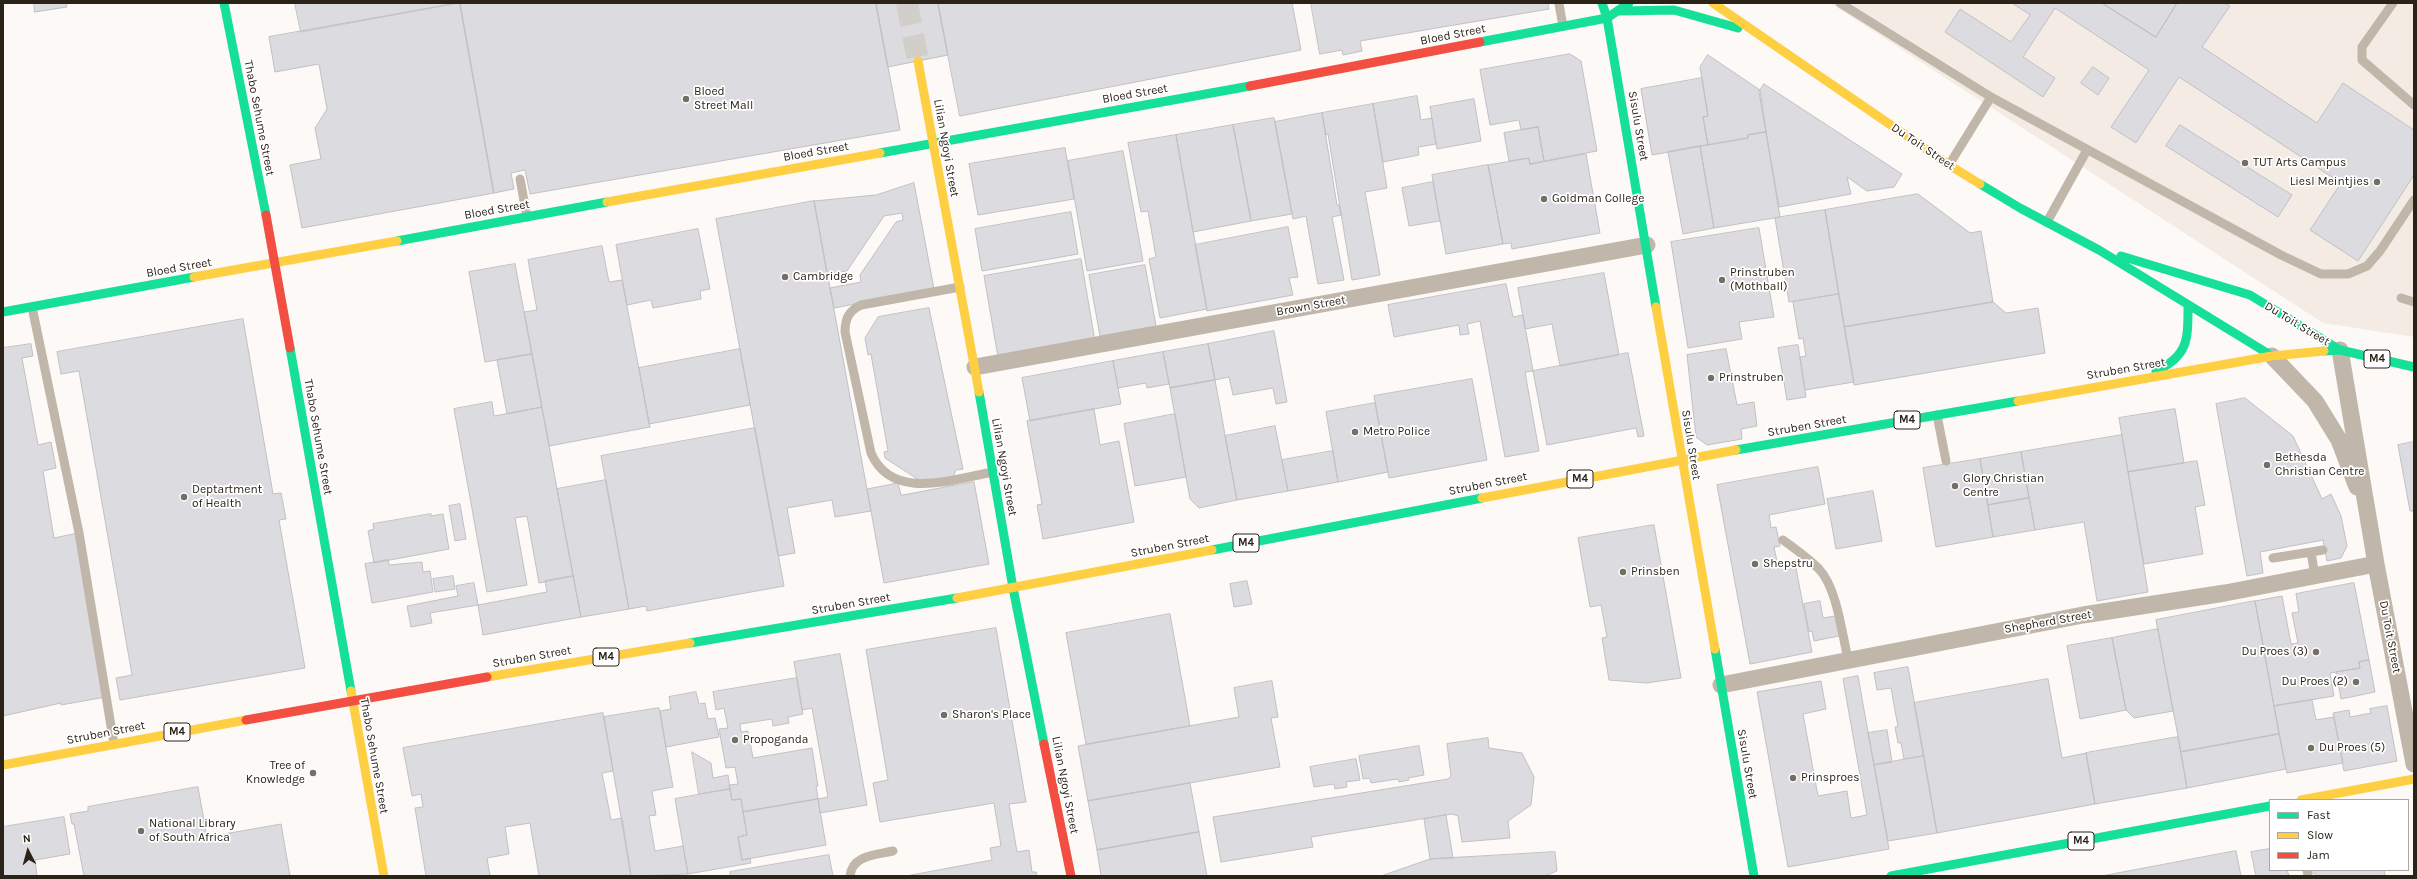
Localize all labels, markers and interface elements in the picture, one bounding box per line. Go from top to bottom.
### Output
street label: Bloed Street [1419,22,1487,48]
street label: Thabo Sehume Street [241,59,277,177]
street label: Bloed Street [1101,81,1169,107]
place label: Bloed Street Mall [694,85,753,113]
street label: Sisulu Street [1625,90,1651,162]
marker: Bloed Street Mall [681,94,691,104]
street label: Lilian Ngoyi Street [930,98,962,198]
street label: Du Toit Street [1888,120,1958,174]
street label: Bloed Street [782,139,850,165]
place label: TUT Arts Campus [2253,156,2346,170]
marker: TUT Arts Campus [2240,158,2250,168]
place label: Liesl Meintjies [2290,175,2369,189]
marker: Liesl Meintjies [2372,177,2382,187]
place label: Goldman College [1552,192,1644,206]
marker: Goldman College [1539,194,1549,204]
street label: Bloed Street [463,197,531,223]
street label: Bloed Street [145,255,213,281]
place label: Prinstruben (Mothball) [1730,266,1795,294]
place label: Cambridge [793,270,853,284]
marker: Cambridge [780,272,790,282]
marker: Prinstruben (Mothball) [1717,275,1727,285]
street label: Brown Street [1275,293,1347,319]
street label: Du Toit Street [2262,299,2332,349]
road number: M4 [2364,350,2390,368]
street label: Struben Street [2086,355,2166,383]
place label: Prinstruben [1719,371,1784,385]
marker: Prinstruben [1706,373,1716,383]
street label: Thabo Sehume Street [301,378,335,496]
street label: Sisulu Street [1678,409,1704,481]
road number: M4 [1894,411,1920,429]
street label: Struben Street [1767,412,1847,440]
street label: Lilian Ngoyi Street [988,417,1020,517]
place label: Metro Police [1363,425,1430,439]
marker: Metro Police [1350,427,1360,437]
place label: Bethesda Christian Centre [2275,451,2364,479]
marker: Bethesda Christian Centre [2262,460,2272,470]
street label: Struben Street [1448,469,1528,499]
road number: M4 [1567,470,1593,488]
place label: Glory Christian Centre [1963,472,2044,500]
marker: Glory Christian Centre [1950,481,1960,491]
place label: Deptartment of Health [192,483,262,511]
marker: Deptartment of Health [179,492,189,502]
street label: Struben Street [1130,531,1210,561]
road number: M4 [1233,534,1259,552]
place label: Shepstru [1763,557,1813,571]
marker: Shepstru [1750,559,1760,569]
place label: Prinsben [1631,565,1680,579]
marker: Prinsben [1618,567,1628,577]
street label: Struben Street [811,590,891,618]
street label: Du Toit Street [2376,600,2404,674]
street label: Shepherd Street [2003,607,2093,637]
street label: Struben Street [492,643,572,671]
place label: Du Proes (3) [2241,645,2308,659]
marker: Du Proes (3) [2311,647,2321,657]
road number: M4 [593,648,619,666]
place label: Du Proes (2) [2282,675,2348,689]
marker: Du Proes (2) [2351,677,2361,687]
street label: Thabo Sehume Street [357,697,391,815]
place label: Sharon's Place [952,708,1031,722]
marker: Sharon's Place [939,710,949,720]
street label: Struben Street [66,718,146,748]
road number: M4 [164,723,190,741]
street label: Sisulu Street [1734,728,1760,800]
place label: Propoganda [743,733,808,747]
marker: Propoganda [730,735,740,745]
street label: Lilian Ngoyi Street [1048,735,1082,835]
place label: Du Proes (5) [2319,741,2385,755]
marker: Du Proes (5) [2306,743,2316,753]
place label: Tree of Knowledge [246,759,305,787]
marker: Tree of Knowledge [308,768,318,778]
place label: Prinsproes [1801,771,1859,785]
marker: Prinsproes [1788,773,1798,783]
legend [2269,799,2409,871]
text: Fast [2307,808,2330,822]
place label: National Library of South Africa [149,817,236,845]
marker: National Library of South Africa [136,826,146,836]
text: Slow [2307,828,2333,842]
north arrow [8,831,48,871]
text: N [22,832,31,845]
road number: M4 [2068,832,2094,850]
text: Jam [2307,848,2330,862]

